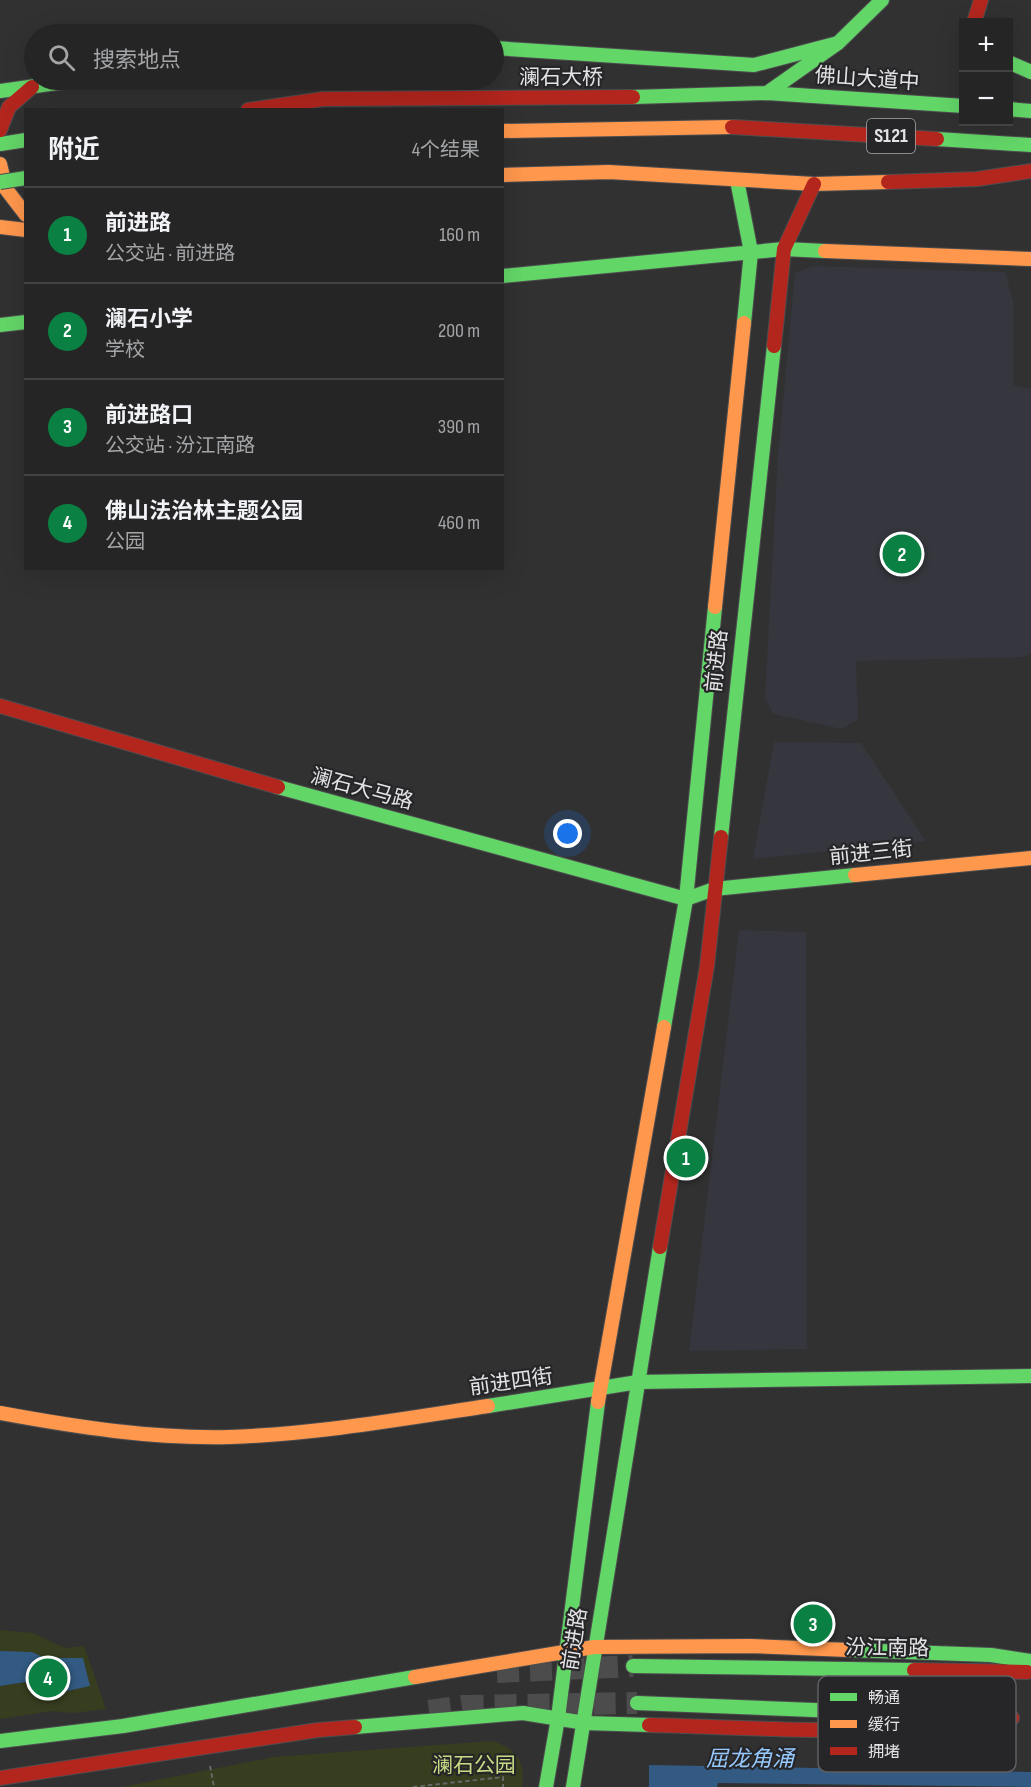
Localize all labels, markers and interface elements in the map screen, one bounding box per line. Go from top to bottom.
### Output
map controls [959,18,1013,126]
button: + [959,18,1013,72]
search box [24,24,504,90]
icon: search [45,41,78,74]
text: 搜索地点 [93,47,181,74]
street label: 佛山大道中 [814,63,920,95]
street label: 澜石大桥 [519,65,603,90]
button: − [959,72,1013,126]
road number: S121 [867,119,915,153]
text: 附近 [48,135,100,166]
text: 4个结果 [412,138,480,162]
text: 前进路 [105,210,171,237]
text: 1 [64,223,71,247]
text: 160 m [439,223,480,247]
text: 公交站 · 前进路 [105,242,235,266]
text: 澜石小学 [105,306,193,333]
text: 2 [63,319,72,343]
text: 200 m [438,319,480,343]
text: 学校 [105,338,145,362]
text: 前进路口 [105,402,193,429]
text: 3 [63,415,72,439]
text: 390 m [438,415,480,439]
text: 公交站 · 汾江南路 [105,434,255,458]
text: 佛山法治林主题公园 [105,498,303,525]
text: 4 [63,511,72,535]
text: 460 m [438,511,480,535]
text: 公园 [105,530,145,554]
pin: 2 [882,532,922,576]
street label: 前进路 [701,628,733,694]
street label: 澜石大马路 [308,763,416,815]
your location [553,819,582,848]
street label: 前进三街 [828,836,914,870]
pin: 1 [666,1136,706,1180]
street label: 前进四街 [468,1364,554,1400]
pin: 3 [794,1602,832,1646]
street label: 前进路 [558,1606,592,1672]
street label: 汾江南路 [845,1635,929,1661]
pin: 4 [28,1656,68,1700]
legend [818,1676,1016,1772]
text: 畅通 [868,1689,900,1708]
text: 缓行 [868,1716,900,1735]
text: 拥堵 [868,1743,900,1762]
water label: 屈龙角涌 [706,1746,797,1773]
park label: 澜石公园 [432,1753,516,1778]

